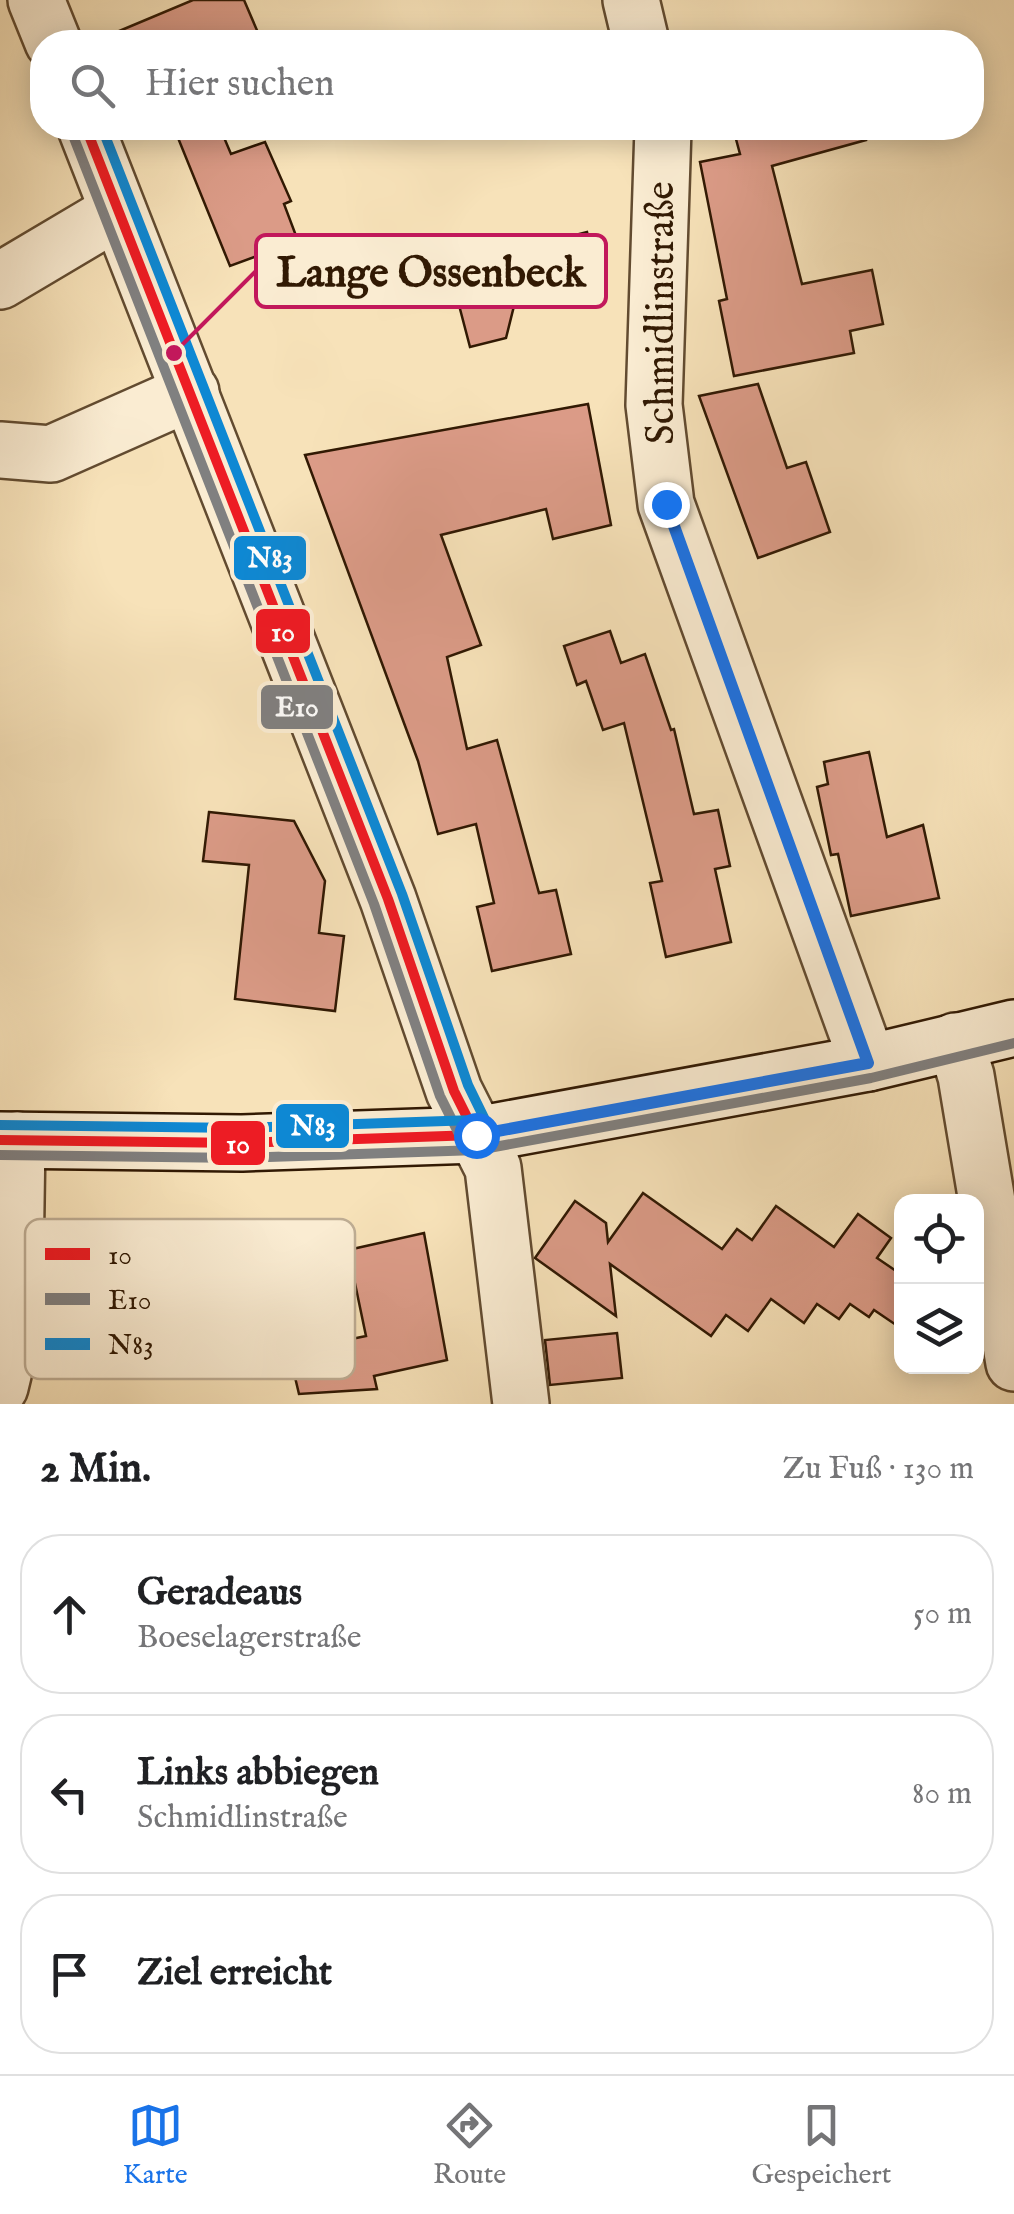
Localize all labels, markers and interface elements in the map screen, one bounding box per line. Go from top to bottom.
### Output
search box [30,30,984,140]
icon: search [65,58,120,113]
text: Hier suchen [145,61,335,109]
street label: Schmidlinstraße [637,181,688,445]
callout: Lange Ossenbeck [256,235,606,307]
text: Lange Ossenbeck [276,248,587,301]
route end [644,482,690,528]
line badge: N83 [232,534,308,582]
text: N83 [246,542,293,577]
line badge: 10 [254,607,312,655]
text: 10 [271,616,295,651]
line badge: E10 [259,683,335,731]
text: E10 [275,691,319,726]
line badge: N83 [274,1102,351,1150]
text: N83 [289,1110,336,1145]
route start [454,1113,500,1159]
line badge: 10 [209,1119,267,1167]
text: 10 [226,1128,250,1163]
map controls [894,1194,984,1374]
button: locate [894,1194,984,1284]
legend [25,1219,355,1379]
text: 10 [108,1239,132,1274]
text: E10 [108,1284,151,1319]
button: layers [894,1284,984,1374]
text: N83 [108,1329,154,1364]
text: 2 Min. [40,1443,151,1496]
text: Zu Fuß · 130 m [782,1449,974,1490]
text: Geradeaus [137,1570,302,1618]
icon: ahead [42,1587,97,1642]
text: 50 m [913,1594,972,1635]
text: Boeselagerstraße [137,1618,361,1659]
text: Links abbiegen [137,1750,379,1798]
icon: left [42,1767,97,1822]
text: 80 m [912,1774,972,1815]
text: Schmidlinstraße [137,1798,348,1839]
icon: arrive [42,1947,97,2002]
text: Ziel erreicht [137,1950,332,1998]
tab: Karte [123,2098,188,2193]
tab: Route [433,2098,506,2193]
tab: Gespeichert [751,2098,891,2193]

